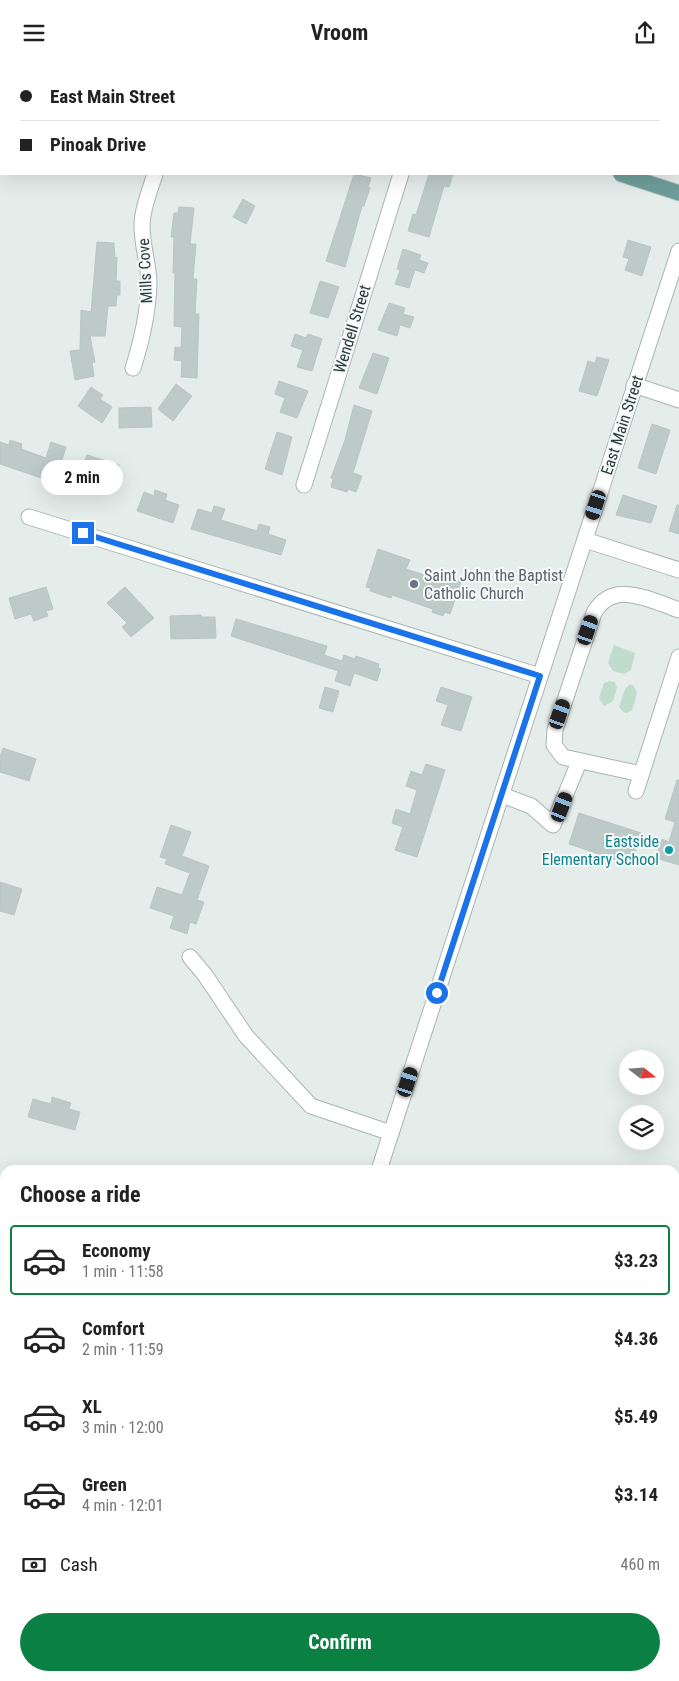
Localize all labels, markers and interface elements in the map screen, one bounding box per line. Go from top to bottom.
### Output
icon: menu [20,19,48,47]
icon: share [631,19,659,47]
text: Vroom [311,20,368,45]
text: East Main Street [50,85,175,108]
text: Pinoak Drive [50,133,146,156]
street label: Mills Cove [134,238,156,304]
street label: Wendell Street [330,282,374,375]
street label: East Main Street [597,373,647,477]
callout: 2 min [42,461,124,495]
text: 2 min [64,468,100,487]
car [584,488,607,522]
route end [72,522,94,544]
place label: Saint John the Baptist Catholic Church [424,566,563,603]
marker: Saint John the Baptist Catholic Church [408,578,420,590]
car [576,613,599,647]
car [548,697,571,731]
car [549,790,574,824]
place label: Eastside Elementary School [542,832,659,869]
marker: Eastside Elementary School [663,844,675,856]
route start [426,982,448,1004]
north arrow [619,1050,664,1095]
map controls [619,1050,664,1150]
car [396,1065,419,1099]
button: layers [619,1105,664,1150]
text: Choose a ride [20,1182,141,1207]
icon: car [22,1238,67,1283]
text: Economy [82,1239,151,1262]
text: $3.23 [614,1249,658,1272]
text: 1 min · 11:58 [82,1262,164,1281]
icon: car [22,1316,67,1361]
text: Comfort [82,1317,145,1340]
text: $4.36 [614,1327,658,1350]
text: 2 min · 11:59 [82,1340,164,1359]
icon: car [22,1394,67,1439]
text: XL [82,1395,102,1418]
text: $5.49 [614,1405,658,1428]
text: 3 min · 12:00 [82,1418,164,1437]
icon: car [22,1472,67,1517]
text: Green [82,1473,127,1496]
text: $3.14 [614,1483,658,1506]
text: 4 min · 12:01 [82,1496,164,1515]
icon: cash [20,1551,48,1579]
text: Cash [60,1553,98,1576]
text: 460 m [621,1555,660,1574]
button: Confirm [20,1613,660,1671]

